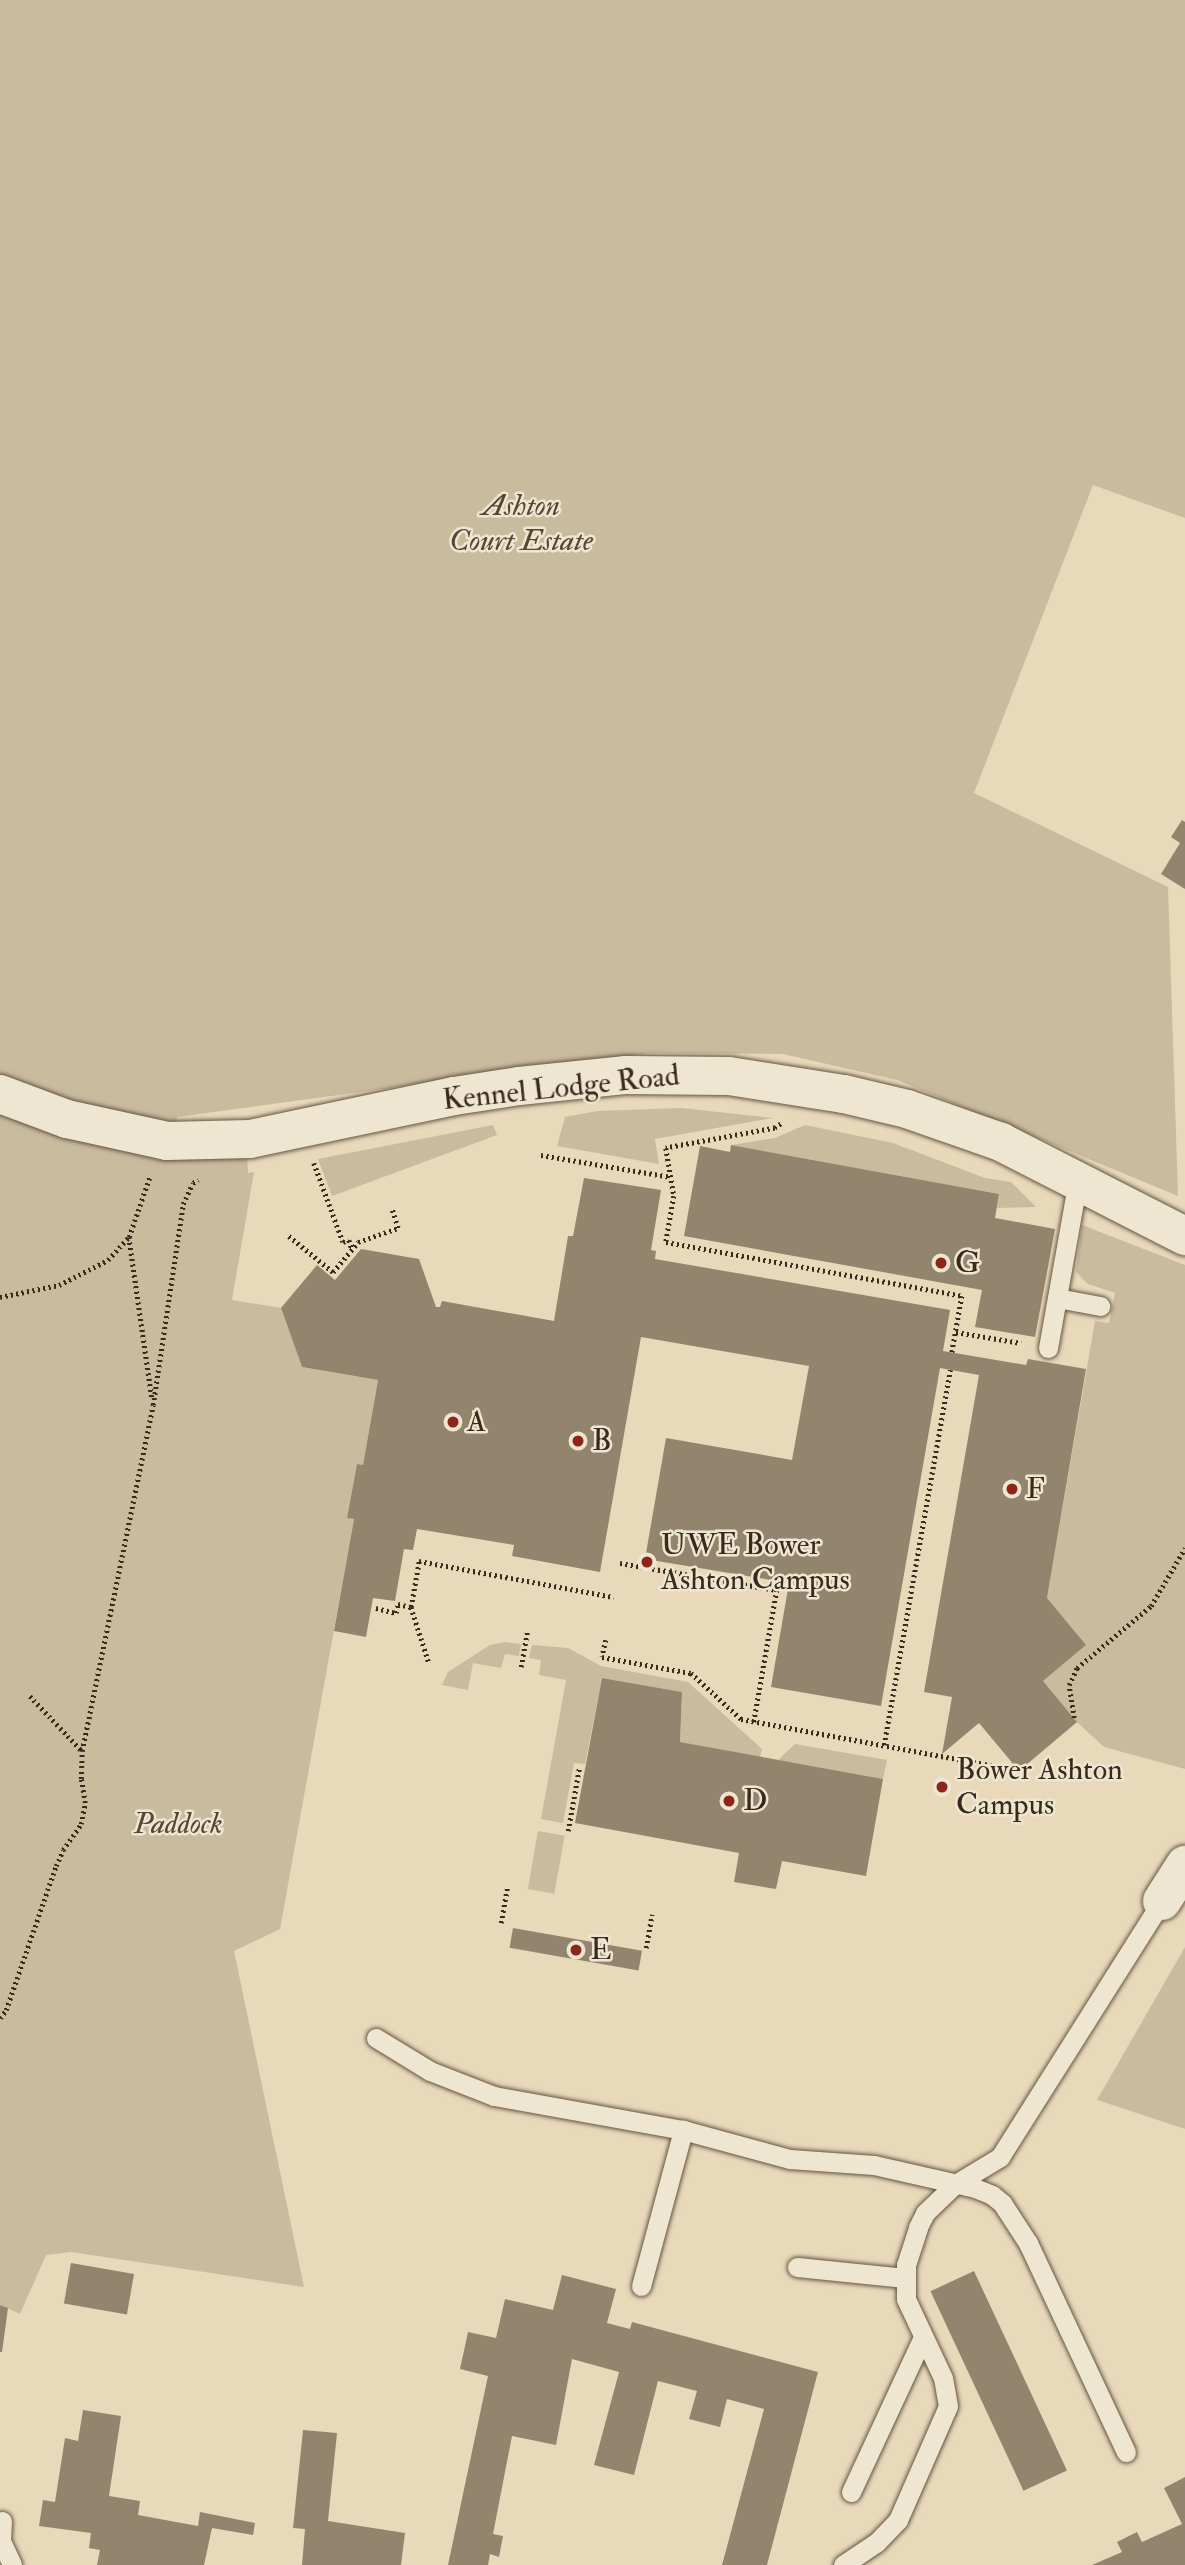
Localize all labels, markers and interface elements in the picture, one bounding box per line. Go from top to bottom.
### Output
park label: Ashton Court Estate [449,488,593,558]
street label: Kennel Lodge Road [441,1058,681,1118]
place label: G [955,1245,980,1281]
marker: G [933,1255,949,1271]
place label: A [467,1404,486,1440]
marker: A [445,1414,461,1430]
place label: B [592,1423,612,1459]
marker: B [570,1433,586,1449]
place label: F [1026,1471,1045,1507]
marker: F [1004,1481,1020,1497]
place label: UWE Bower Ashton Campus [661,1527,850,1598]
marker: UWE Bower Ashton Campus [639,1554,655,1570]
place label: Bower Ashton Campus [956,1752,1123,1822]
marker: Bower Ashton Campus [934,1779,950,1795]
place label: D [743,1783,767,1819]
marker: D [721,1793,737,1809]
park label: Paddock [133,1806,223,1842]
place label: E [590,1932,612,1968]
marker: E [568,1942,584,1958]

